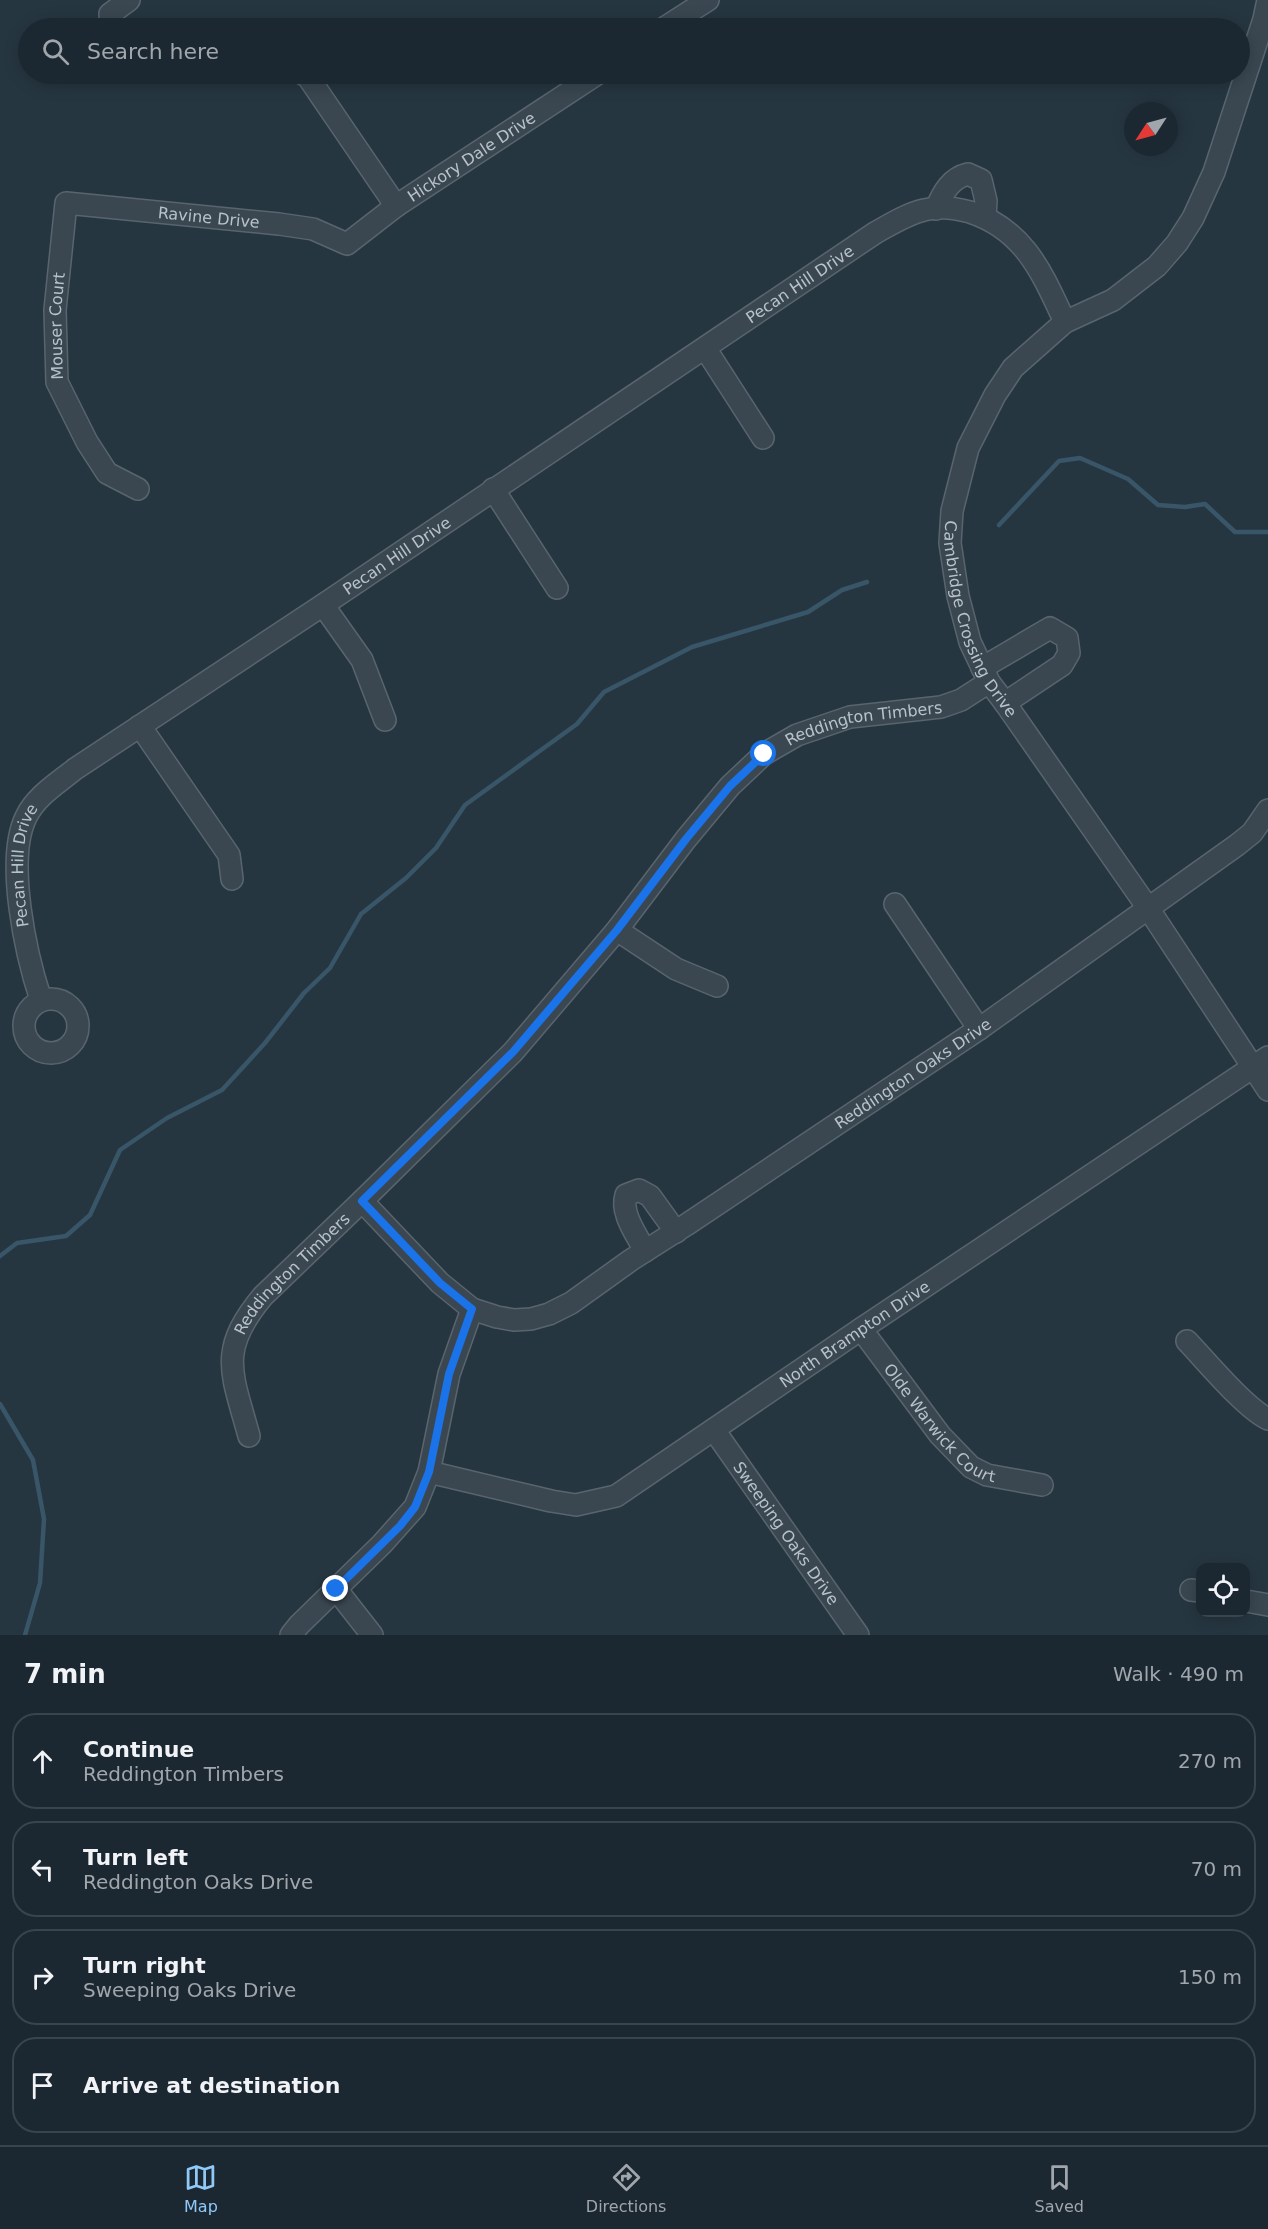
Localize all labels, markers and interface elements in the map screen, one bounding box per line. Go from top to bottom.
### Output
search box [18,18,1250,84]
icon: search [39,35,72,68]
text: Search here [87,39,219,64]
north arrow [1124,102,1178,156]
street label: Hickory Dale Drive [404,108,539,206]
street label: Ravine Drive [157,203,261,232]
street label: Pecan Hill Drive [742,241,857,327]
street label: Mouser Court [46,271,69,380]
street label: Pecan Hill Drive [339,513,454,599]
street label: Cambridge Crossing Drive [940,520,1021,721]
street label: Reddington Timbers [782,698,943,750]
route start [750,740,776,766]
street label: Pecan Hill Drive [8,800,42,929]
street label: Reddington Oaks Drive [831,1014,995,1133]
street label: Reddington Timbers [230,1209,354,1338]
street label: North Brampton Drive [776,1277,933,1392]
street label: Olde Warwick Court [880,1360,997,1486]
street label: Sweeping Oaks Drive [729,1458,843,1609]
map controls [1196,1563,1250,1617]
button: locate [1196,1563,1250,1617]
route end [322,1575,348,1601]
text: 7 min [24,1659,106,1689]
text: Walk · 490 m [1113,1662,1244,1686]
text: Continue [83,1737,194,1762]
icon: ahead [26,1745,59,1778]
text: 270 m [1178,1749,1242,1773]
text: Reddington Timbers [83,1762,284,1786]
text: Turn left [83,1845,188,1870]
icon: left [26,1853,59,1886]
text: 70 m [1191,1857,1242,1881]
text: Reddington Oaks Drive [83,1870,313,1894]
text: Turn right [83,1953,206,1978]
icon: right [26,1961,59,1994]
text: 150 m [1178,1965,1242,1989]
text: Sweeping Oaks Drive [83,1978,296,2002]
icon: arrive [26,2069,59,2102]
text: Arrive at destination [83,2073,340,2098]
tab: Map [184,2161,218,2216]
tab: Directions [586,2161,666,2216]
tab: Saved [1035,2161,1084,2216]

